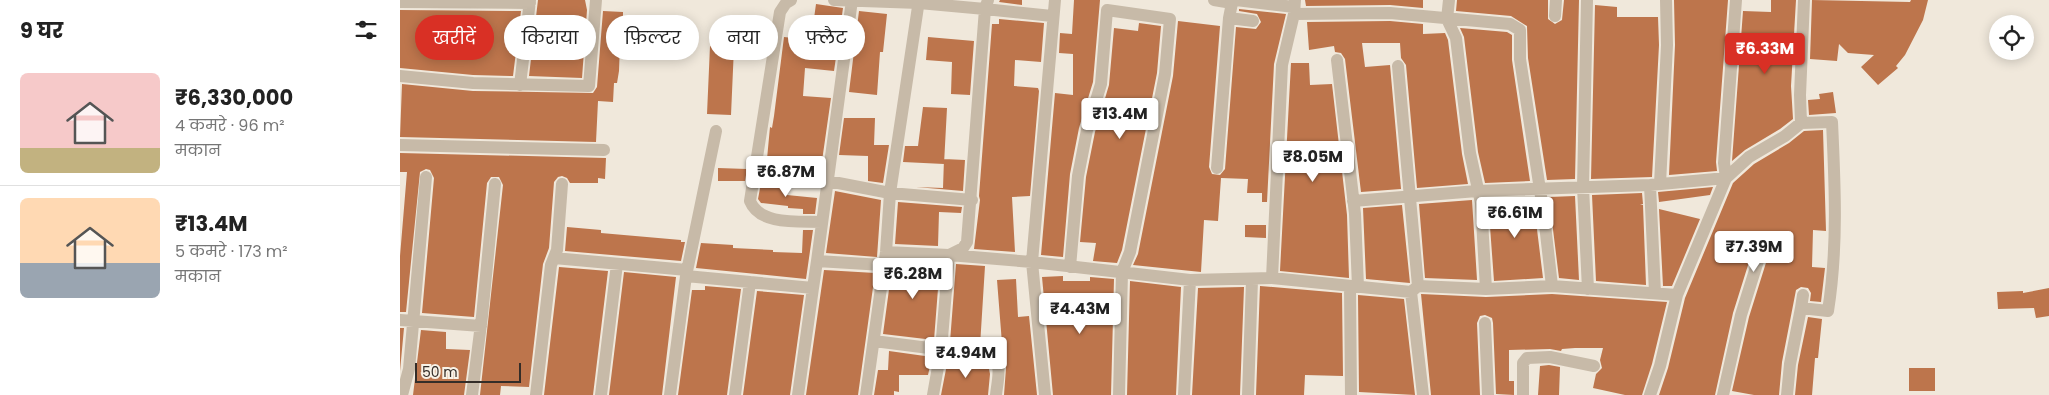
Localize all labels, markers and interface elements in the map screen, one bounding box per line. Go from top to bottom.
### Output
chip: खरीदें [415,15,494,60]
chip: किराया [504,15,596,60]
chip: फ़िल्टर [606,15,699,60]
chip: नया [709,15,778,60]
chip: फ़्लैट [788,15,865,60]
map controls [1989,15,2034,60]
button: locate [1989,15,2034,60]
text: 9 घर [20,16,63,45]
icon: filters [352,16,380,44]
pin: ₹6.33M [1724,32,1806,75]
text: ₹6.33M [1736,37,1794,60]
text: ₹6,330,000 [175,83,293,112]
icon: home [60,93,120,153]
pin: ₹13.4M [1079,98,1161,140]
text: ₹13.4M [1092,102,1148,125]
text: 4 कमरे · 96 m² [175,114,285,137]
text: मकान [175,139,221,162]
pin: ₹8.05M [1272,140,1354,183]
text: ₹8.05M [1283,145,1343,168]
pin: ₹6.87M [745,156,827,198]
text: ₹6.87M [757,160,815,183]
pin: ₹6.61M [1474,196,1556,239]
text: ₹6.61M [1487,201,1543,224]
text: ₹13.4M [175,209,248,238]
icon: home [60,218,120,278]
pin: ₹7.39M [1713,230,1795,273]
text: ₹7.39M [1726,235,1782,258]
text: 5 कमरे · 173 m² [175,240,288,263]
pin: ₹6.28M [872,258,954,300]
text: ₹6.28M [884,262,942,285]
text: मकान [175,265,221,288]
pin: ₹4.43M [1039,292,1121,335]
text: ₹4.43M [1050,297,1110,320]
pin: ₹4.94M [925,336,1007,379]
text: ₹4.94M [936,341,996,364]
scale bar [415,360,521,383]
text: 50 m [422,362,458,382]

